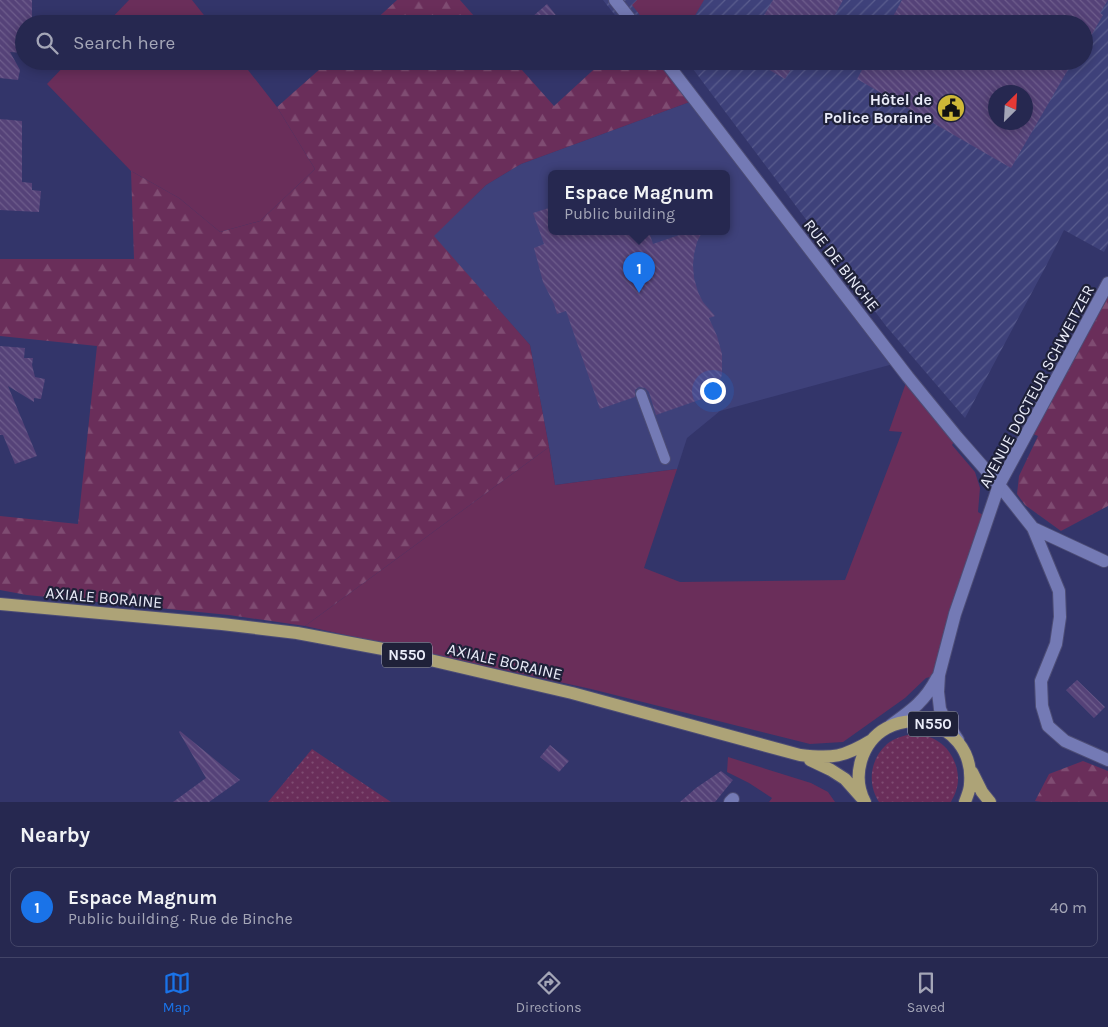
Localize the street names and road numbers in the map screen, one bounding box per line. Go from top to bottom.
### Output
street label: RUE DE BINCHE [800,216,883,315]
street label: AVENUE DOCTEUR SCHWEITZER [975,282,1098,491]
street label: AXIALE BORAINE [45,583,163,612]
street label: AXIALE BORAINE [446,639,564,684]
road number: N550 [382,642,432,668]
road number: N550 [908,712,958,736]

